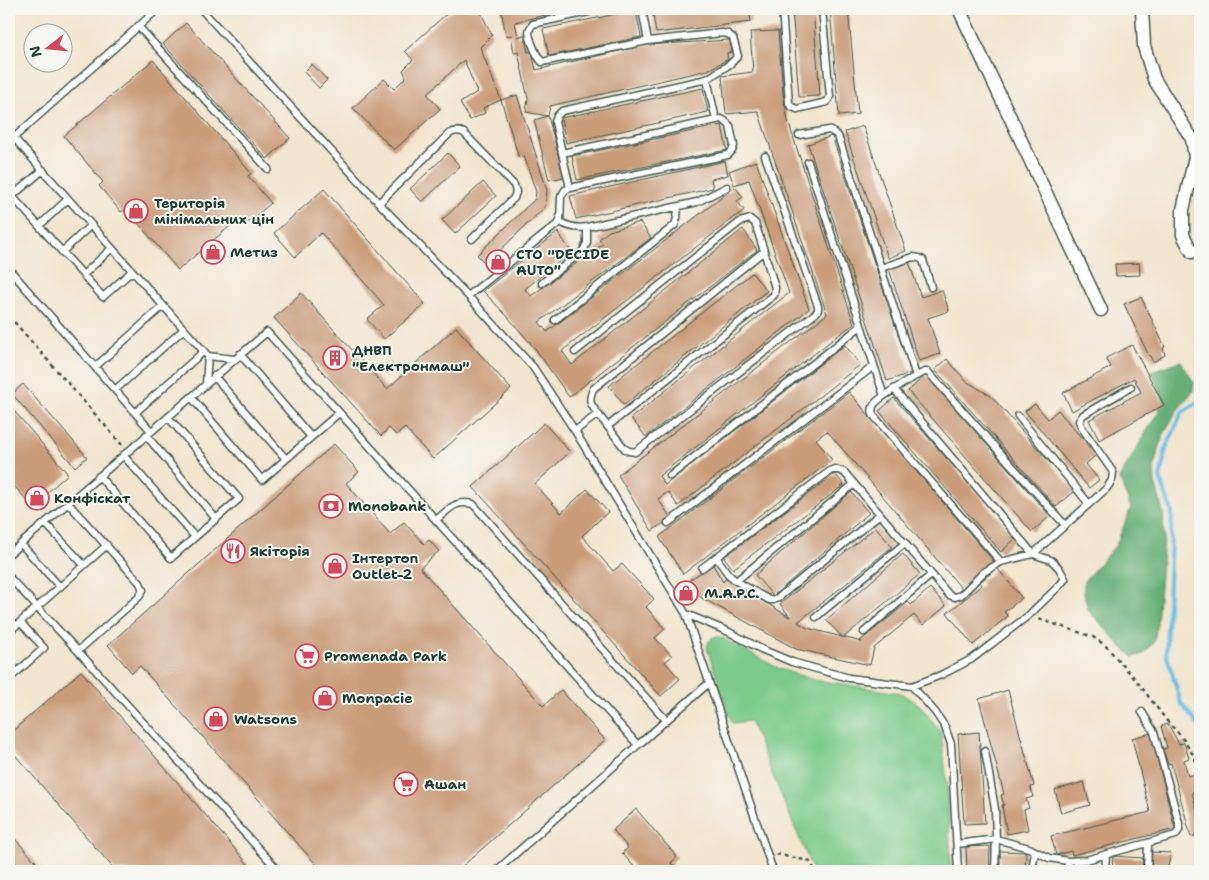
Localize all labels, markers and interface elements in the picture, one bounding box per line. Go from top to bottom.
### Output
north arrow [22,22,72,72]
text: N [25,44,46,59]
place label: Територія мінімальних цін [154,194,274,228]
shop icon: Територія мінімальних цін [123,198,149,224]
shop icon: Метиз [200,239,226,265]
place label: Метиз [230,243,278,261]
place label: СТО "DECIDE AUTO" [516,245,609,279]
shop icon: СТО "DECIDE AUTO" [485,249,511,275]
place label: ДНВП "Електронмаш" [352,341,470,375]
building icon: ДНВП "Електронмаш" [322,345,348,371]
shop icon: Конфіскат [24,485,50,511]
place label: Конфіскат [54,489,131,507]
bank icon: Monobank [318,493,344,519]
place label: Monobank [348,497,426,515]
restaurant icon: Якіторія [220,538,246,564]
place label: Якіторія [250,542,310,560]
place label: Інтертоп Outlet-2 [352,549,419,583]
shop icon: Інтертоп Outlet-2 [322,553,348,579]
shop icon: М.А.Р.С. [673,580,699,606]
place label: М.А.Р.С. [704,584,760,602]
supermarket icon: Promenada Park [294,643,320,669]
place label: Promenada Park [324,647,447,665]
shop icon: Monpacie [312,685,338,711]
place label: Monpacie [342,689,413,707]
shop icon: Watsons [203,706,229,732]
place label: Watsons [234,710,297,728]
supermarket icon: Ашан [393,771,419,797]
place label: Ашан [424,775,466,793]

